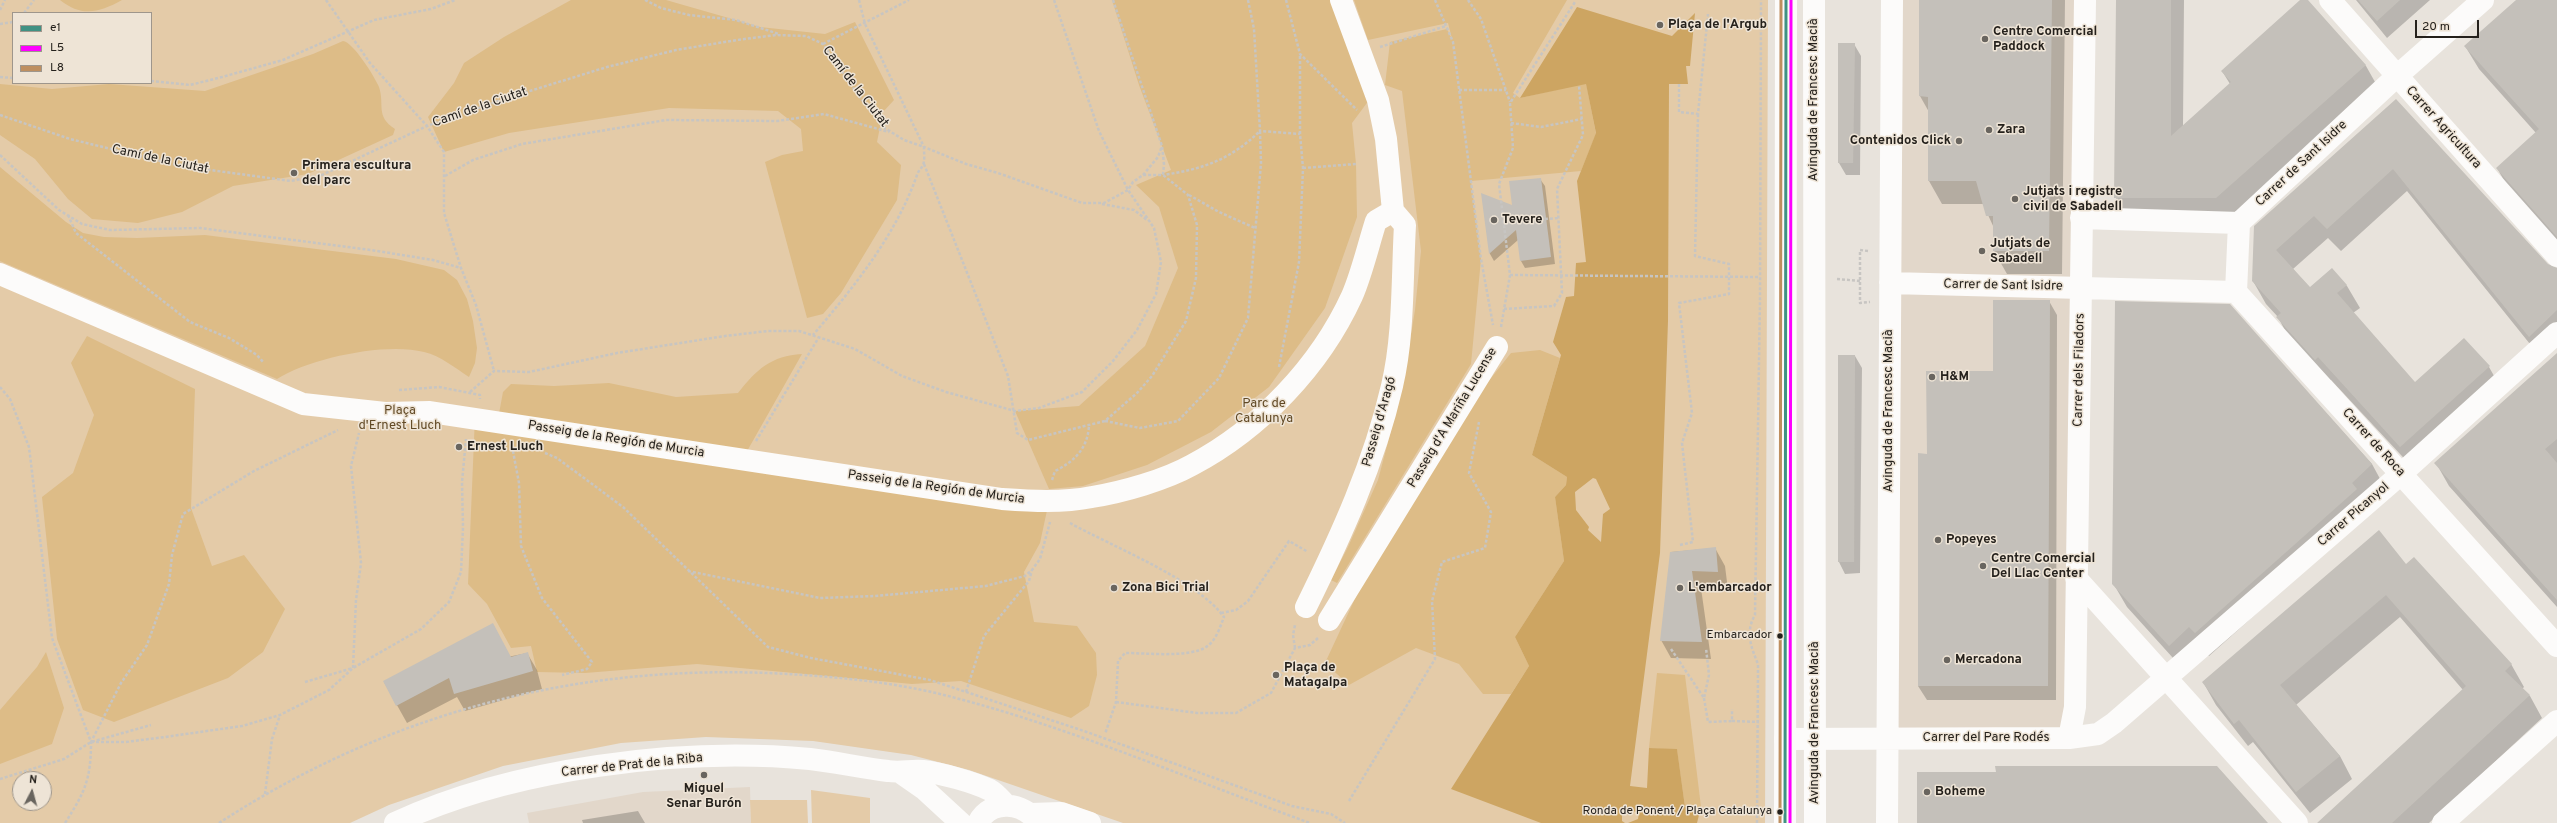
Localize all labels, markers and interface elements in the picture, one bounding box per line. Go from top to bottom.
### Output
legend [12,12,152,84]
scale bar [2417,12,2481,38]
place label: Plaça de l'Argub [1668,17,1767,33]
street label: Avinguda de Francesc Macià [1806,18,1822,182]
text: 20 m [2422,19,2450,35]
text: e1 [50,20,61,36]
marker: Plaça de l'Argub [1655,20,1665,30]
place label: Centre Comercial Paddock [1993,24,2097,55]
marker: Centre Comercial Paddock [1980,34,1990,44]
text: L5 [50,40,64,56]
street label: Camí de la Ciutat [818,43,892,131]
text: L8 [50,60,64,76]
street label: Carrer Agricultura [2402,84,2484,172]
street label: Camí de la Ciutat [431,85,529,131]
street label: Carrer de Sant Isidre [2253,118,2351,210]
place label: Zara [1997,122,2025,138]
marker: Zara [1984,125,1994,135]
place label: Contenidos Click [1850,133,1951,149]
marker: Contenidos Click [1954,136,1964,146]
street label: Camí de la Ciutat [110,142,210,178]
place label: Primera escultura del parc [302,158,411,189]
marker: Primera escultura del parc [289,168,299,178]
place label: Jutjats i registre civil de Sabadell [2023,184,2122,215]
marker: Jutjats i registre civil de Sabadell [2010,194,2020,204]
place label: Tevere [1502,212,1542,228]
marker: Tevere [1489,215,1499,225]
place label: Jutjats de Sabadell [1990,236,2050,267]
marker: Jutjats de Sabadell [1977,246,1987,256]
street label: Carrer de Sant Isidre [1943,277,2063,295]
street label: Carrer dels Filadors [2071,313,2089,427]
street label: Avinguda de Francesc Macià [1881,329,1897,493]
street label: Passeig d'A Mariña Lucense [1405,345,1501,491]
place label: H&M [1940,369,1969,385]
marker: H&M [1927,372,1937,382]
street label: Passeig d'Aragó [1360,375,1400,469]
park label: Parc de Catalunya [1235,396,1293,427]
park label: Plaça d'Ernest Lluch [359,403,441,434]
street label: Carrer de Roca [2338,406,2408,480]
street label: Passeig de la Región de Murcia [527,418,705,462]
place label: Ernest Lluch [467,439,543,455]
marker: Ernest Lluch [454,442,464,452]
street label: Passeig de la Región de Murcia [847,468,1025,508]
street label: Carrer Picanyol [2315,480,2393,550]
place label: Popeyes [1946,532,1997,548]
marker: Popeyes [1933,535,1943,545]
place label: Centre Comercial Del Llac Center [1991,551,2095,582]
marker: Centre Comercial Del Llac Center [1978,561,1988,571]
place label: Zona Bici Trial [1122,580,1209,596]
place label: L'embarcador [1688,580,1772,596]
marker: Zona Bici Trial [1109,583,1119,593]
marker: L'embarcador [1675,583,1685,593]
place label: Embarcador [1707,629,1772,643]
marker: Embarcador [1775,631,1785,641]
street label: Avinguda de Francesc Macià [1807,641,1823,805]
place label: Mercadona [1955,652,2022,668]
marker: Mercadona [1942,655,1952,665]
place label: Plaça de Matagalpa [1284,660,1347,691]
marker: Plaça de Matagalpa [1271,670,1281,680]
street label: Carrer del Pare Rodés [1922,730,2050,746]
street label: Carrer de Prat de la Riba [560,751,704,781]
marker: Miguel Senar Burón [699,770,709,780]
north arrow [12,771,52,811]
text: N [28,773,38,787]
place label: Miguel Senar Burón [666,781,742,812]
place label: Boheme [1935,784,1985,800]
marker: Boheme [1922,787,1932,797]
place label: Ronda de Ponent / Plaça Catalunya [1583,805,1772,819]
marker: Ronda de Ponent / Plaça Catalunya [1775,807,1785,817]

